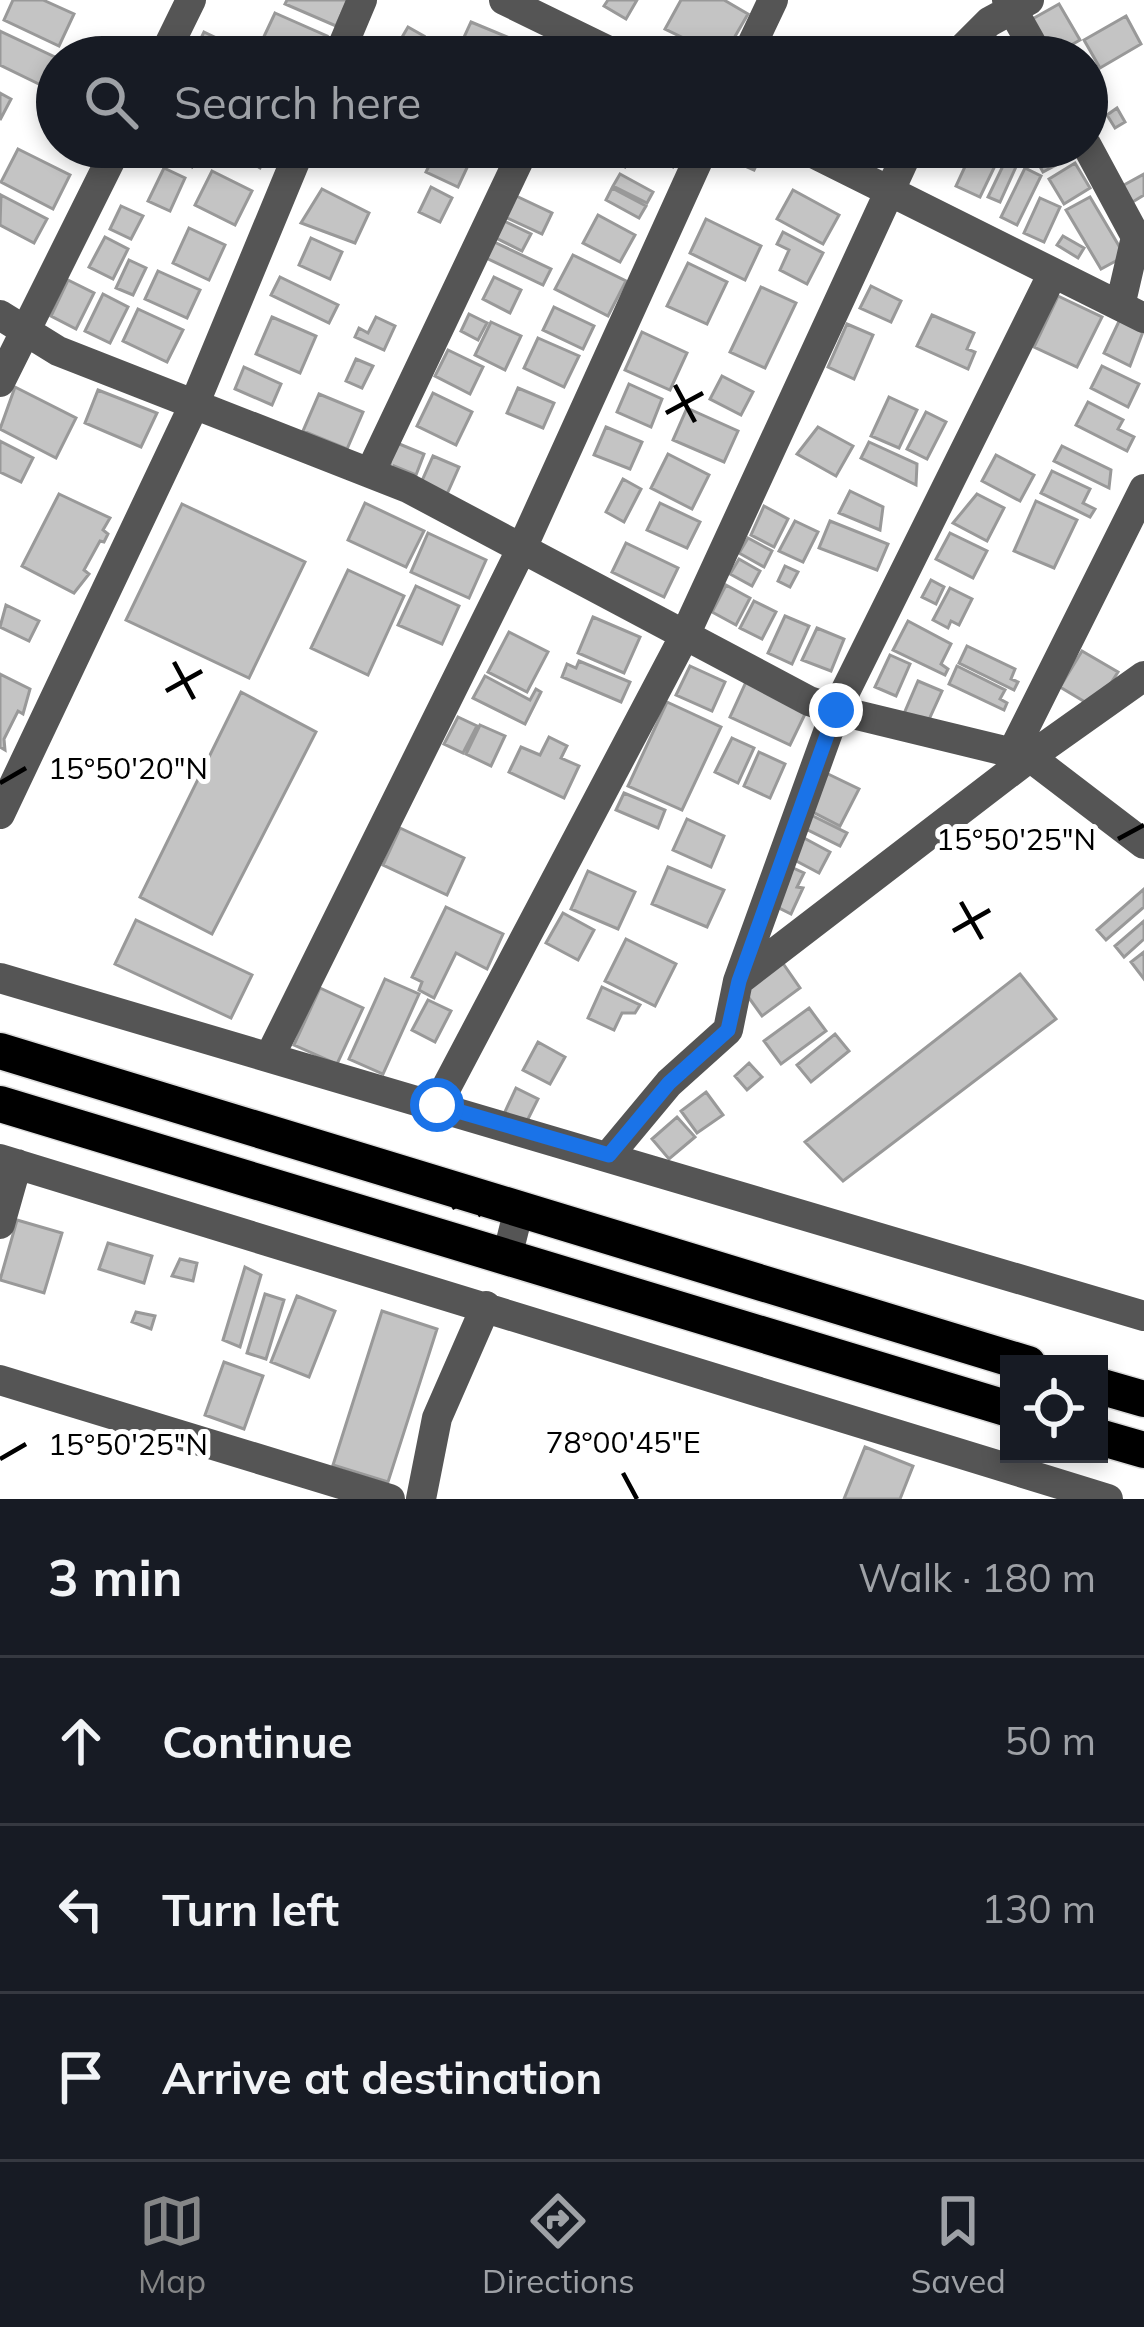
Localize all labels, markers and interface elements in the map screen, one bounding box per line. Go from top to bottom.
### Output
search box [36,36,1108,168]
icon: search [78,69,144,135]
text: Search here [174,74,421,130]
route end [809,683,863,737]
text: 15°50'20"N [48,749,208,787]
text: 15°50'25"N [936,820,1096,858]
route start [410,1078,464,1132]
map controls [1000,1355,1108,1463]
button: locate [1000,1355,1108,1463]
text: 78°00'45"E [545,1423,701,1461]
text: 15°50'25"N [48,1425,208,1463]
text: 3 min [48,1545,183,1609]
text: Walk · 180 m [858,1553,1096,1602]
icon: ahead [48,1708,114,1774]
text: Continue [162,1713,352,1769]
text: 50 m [1005,1716,1096,1765]
icon: left [48,1876,114,1942]
text: Turn left [162,1881,339,1937]
text: 130 m [981,1884,1096,1933]
icon: arrive [48,2044,114,2110]
text: Arrive at destination [162,2049,602,2105]
tab: Map [138,2188,206,2301]
tab: Directions [482,2188,635,2301]
tab: Saved [911,2188,1006,2301]

